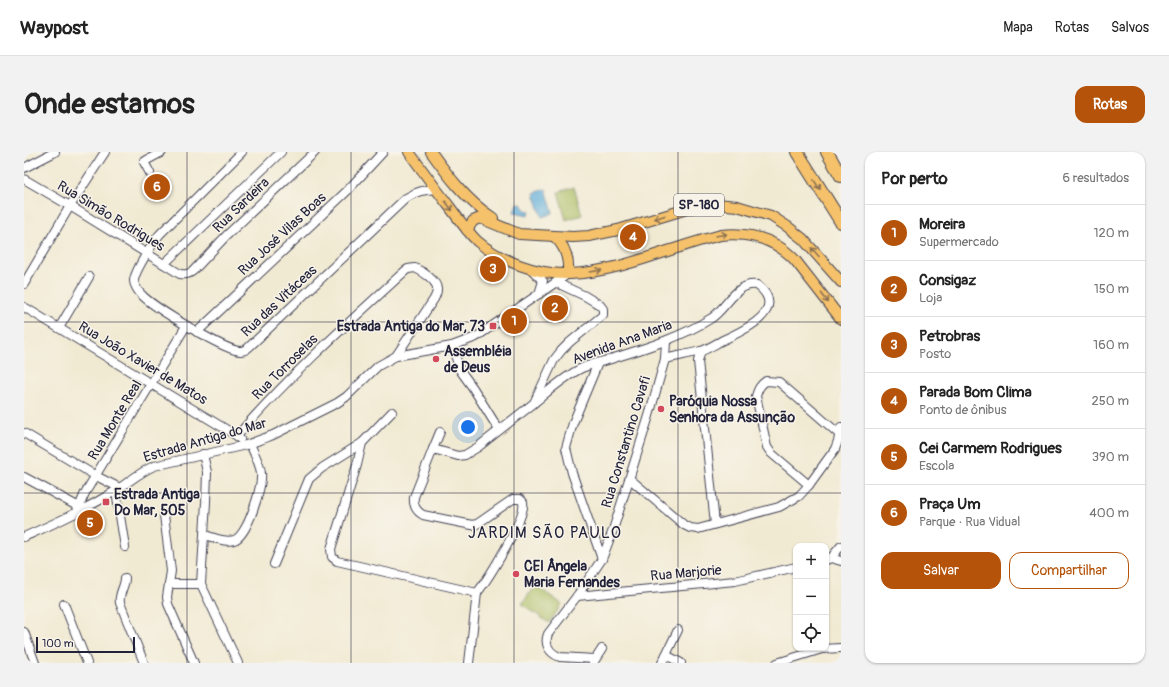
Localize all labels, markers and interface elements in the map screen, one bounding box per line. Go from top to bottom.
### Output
text: Waypost [20,16,89,40]
text: Mapa [1003,19,1033,36]
text: Rotas [1055,19,1089,36]
text: Salvos [1111,19,1149,36]
button: Rotas [1075,86,1145,123]
text: Onde estamos [24,87,195,122]
text: Por perto [881,168,948,189]
text: 6 resultados [1062,170,1129,186]
pin: 6 [144,172,170,202]
street label: Rua Sardeira [209,174,273,236]
street label: Rua Simão Rodrigues [54,177,168,255]
one-way arrow [813,179,821,190]
street label: Rua José Vilas Boas [235,188,330,279]
road number: SP-180 [674,194,724,216]
one-way arrow [445,200,453,211]
one-way arrow [654,214,667,221]
text: Moreira [919,215,965,234]
pin: 4 [620,222,646,252]
text: 1 [891,225,897,241]
text: 120 m [1093,225,1129,241]
one-way arrow [714,231,727,239]
text: Supermercado [919,234,999,250]
one-way arrow [811,247,820,257]
pin: 3 [480,254,506,284]
street label: Rua das Vitáceas [238,261,321,340]
one-way arrow [589,266,602,274]
text: Consigaz [919,271,976,290]
text: 2 [890,281,898,297]
text: 150 m [1094,281,1129,297]
text: Loja [919,290,942,306]
pin: 2 [542,293,568,323]
one-way arrow [821,293,829,304]
pin: 1 [501,306,527,336]
street label: Avenida Ana Maria [570,316,674,368]
street label: Rua João Xavier de Matos [75,318,211,409]
place label: Estrada Antiga do Mar, 73 [337,318,485,335]
marker: Estrada Antiga do Mar, 73 [488,321,498,331]
text: Petrobras [919,327,980,346]
street label: Rua Torroselas [249,330,322,403]
text: 3 [890,337,898,353]
text: 160 m [1093,337,1129,353]
place label: Assembléia de Deus [444,343,512,376]
text: Posto [919,346,951,362]
marker: Assembléia de Deus [431,354,441,364]
street label: Rua Constantino Cavafi [598,374,654,510]
street label: Rua Monte Real [84,377,146,463]
text: Parada Bom Clima [919,383,1032,402]
place label: Paróquia Nossa Senhora da Assunção [669,393,796,426]
text: 4 [890,393,898,409]
text: 250 m [1091,393,1129,409]
text: Ponto de ônibus [919,402,1007,418]
marker: Paróquia Nossa Senhora da Assunção [656,404,666,414]
street label: Estrada Antiga do Mar [141,414,269,466]
your location [458,417,478,437]
text: Cei Carmem Rodrigues [919,439,1062,458]
text: 5 [890,449,898,465]
text: 390 m [1092,449,1129,465]
text: Escola [919,458,954,474]
place label: Estrada Antiga Do Mar, 505 [114,486,200,519]
text: Praça Um [919,495,981,514]
marker: Estrada Antiga Do Mar, 505 [101,497,111,507]
text: 6 [890,505,898,521]
text: 400 m [1089,505,1129,521]
pin: 5 [77,508,103,538]
text: Parque · Rua Vidual [919,514,1020,530]
district label: JARDIM SÃO PAULO [468,523,622,543]
map controls [793,543,829,651]
button: + [793,543,829,579]
button: Salvar [881,552,1001,589]
button: Compartilhar [1009,552,1129,589]
place label: CEI Ângela Maria Fernandes [524,557,620,591]
street label: Rua Marjorie [650,561,722,585]
marker: CEI Ângela Maria Fernandes [511,569,521,579]
button: − [793,579,829,615]
button: locate [793,615,829,651]
scale bar [36,635,135,654]
text: 100 m [42,637,73,650]

